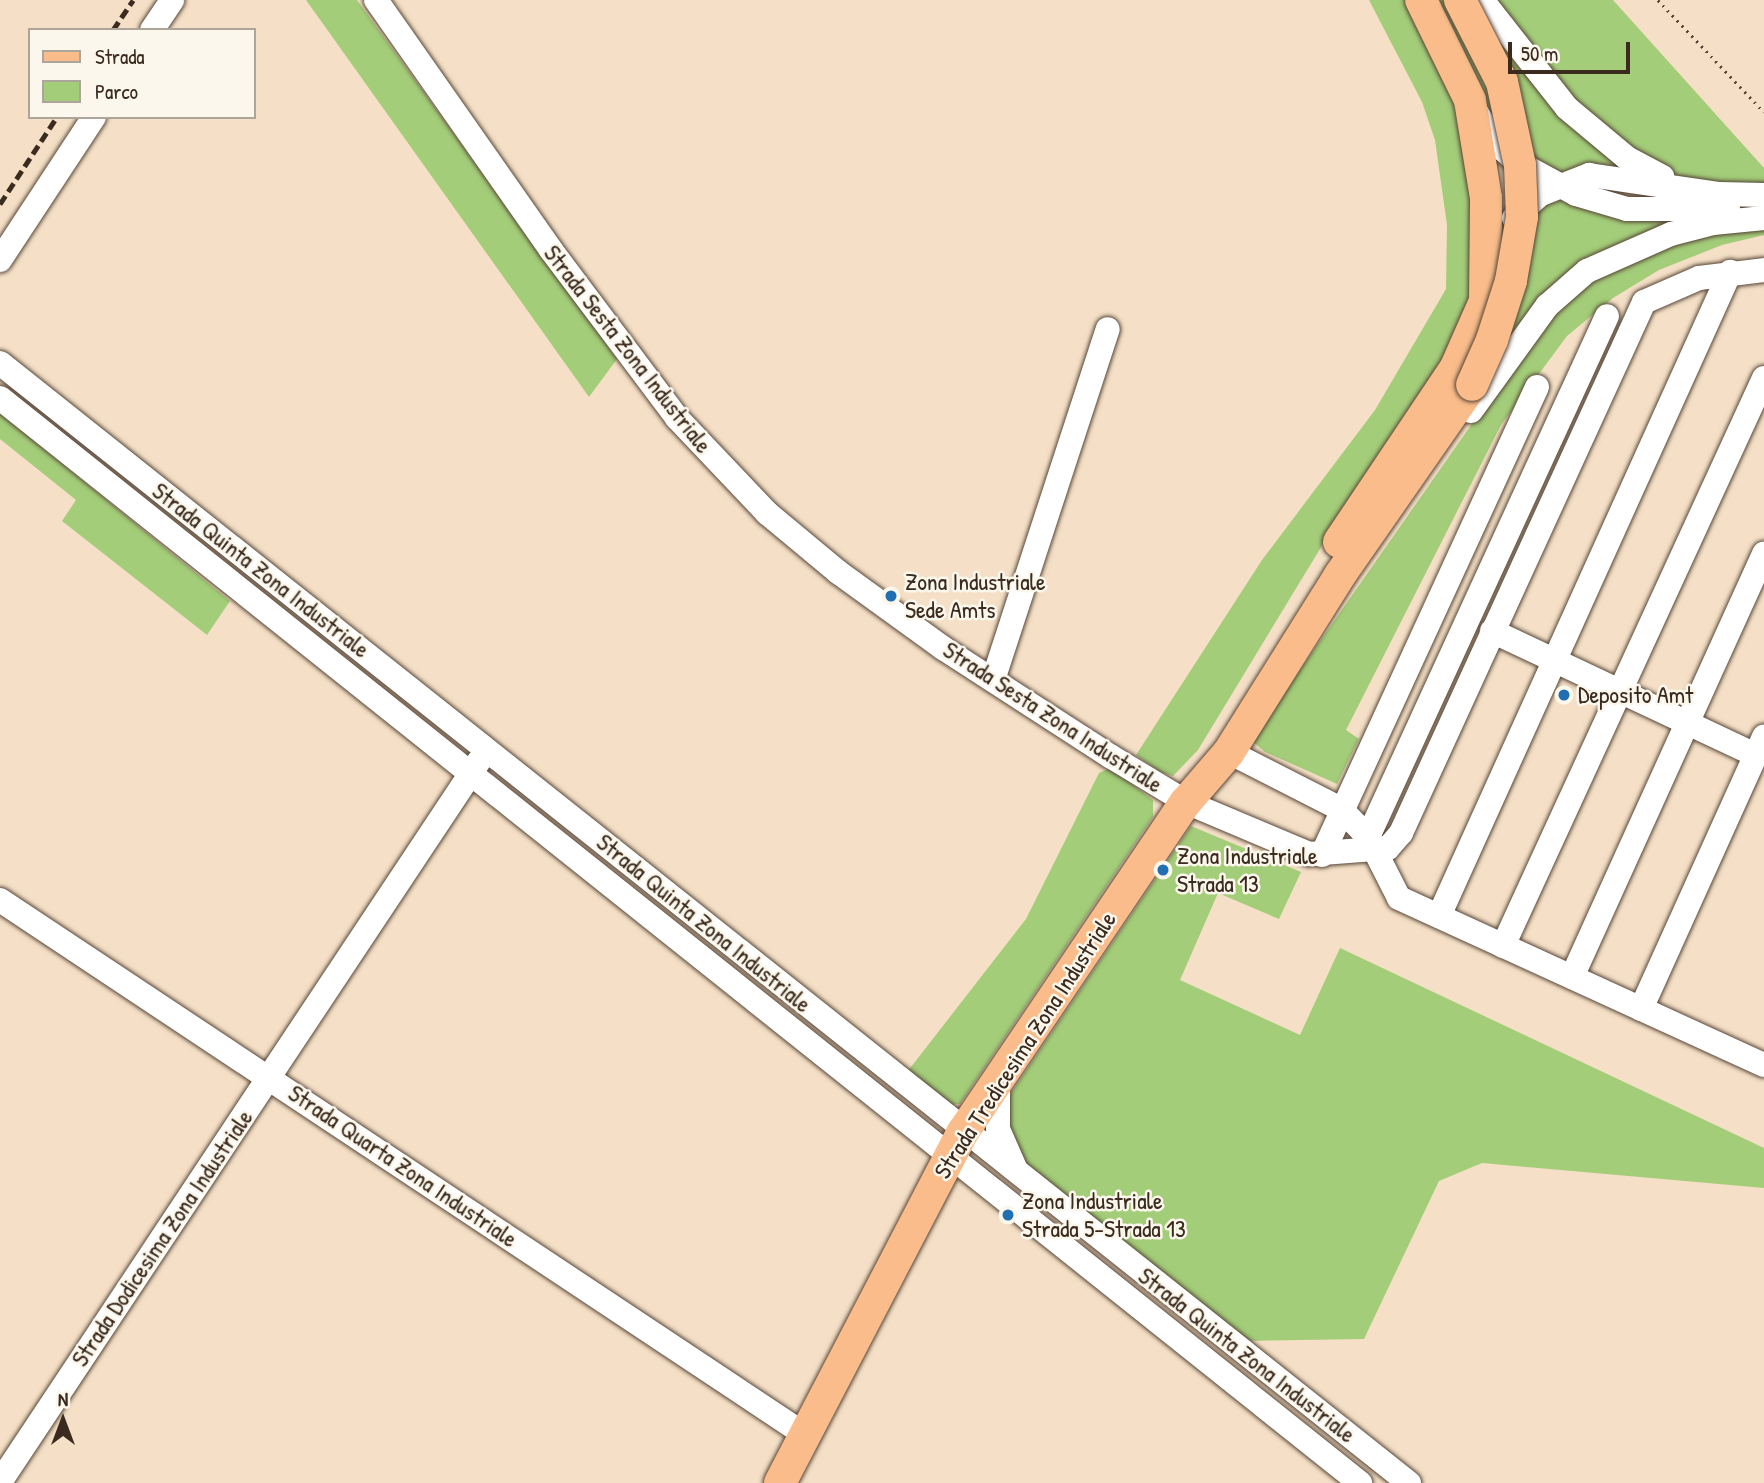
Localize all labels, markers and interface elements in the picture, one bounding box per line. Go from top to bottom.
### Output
legend [28,28,256,119]
scale bar [1512,28,1634,72]
text: 50 m [1521,39,1558,68]
text: Strada [95,42,145,71]
text: Parco [95,77,138,106]
street label: Strada Sesta Zona Industriale [538,239,718,459]
street label: Strada Quinta Zona Industriale [147,476,375,664]
place label: Zona Industriale Sede Amts [905,568,1046,624]
marker: Zona Industriale Sede Amts [883,588,899,604]
street label: Strada Sesta Zona Industriale [938,635,1168,799]
place label: Deposito Amt [1578,681,1693,709]
marker: Deposito Amt [1556,687,1572,703]
street label: Strada Quinta Zona Industriale [591,828,817,1018]
place label: Zona Industriale Strada 13 [1177,842,1318,898]
marker: Zona Industriale Strada 13 [1155,862,1171,878]
street label: Strada Tredicesima Zona Industriale [928,906,1122,1184]
street label: Strada Quarta Zona Industriale [283,1079,523,1253]
street label: Strada Dodicesima Zona Industriale [65,1104,259,1372]
place label: Zona Industriale Strada 5-Strada 13 [1022,1187,1186,1243]
marker: Zona Industriale Strada 5-Strada 13 [1000,1207,1016,1223]
street label: Strada Quinta Zona Industriale [1133,1261,1361,1449]
north arrow [28,1385,98,1455]
text: N [58,1386,68,1412]

